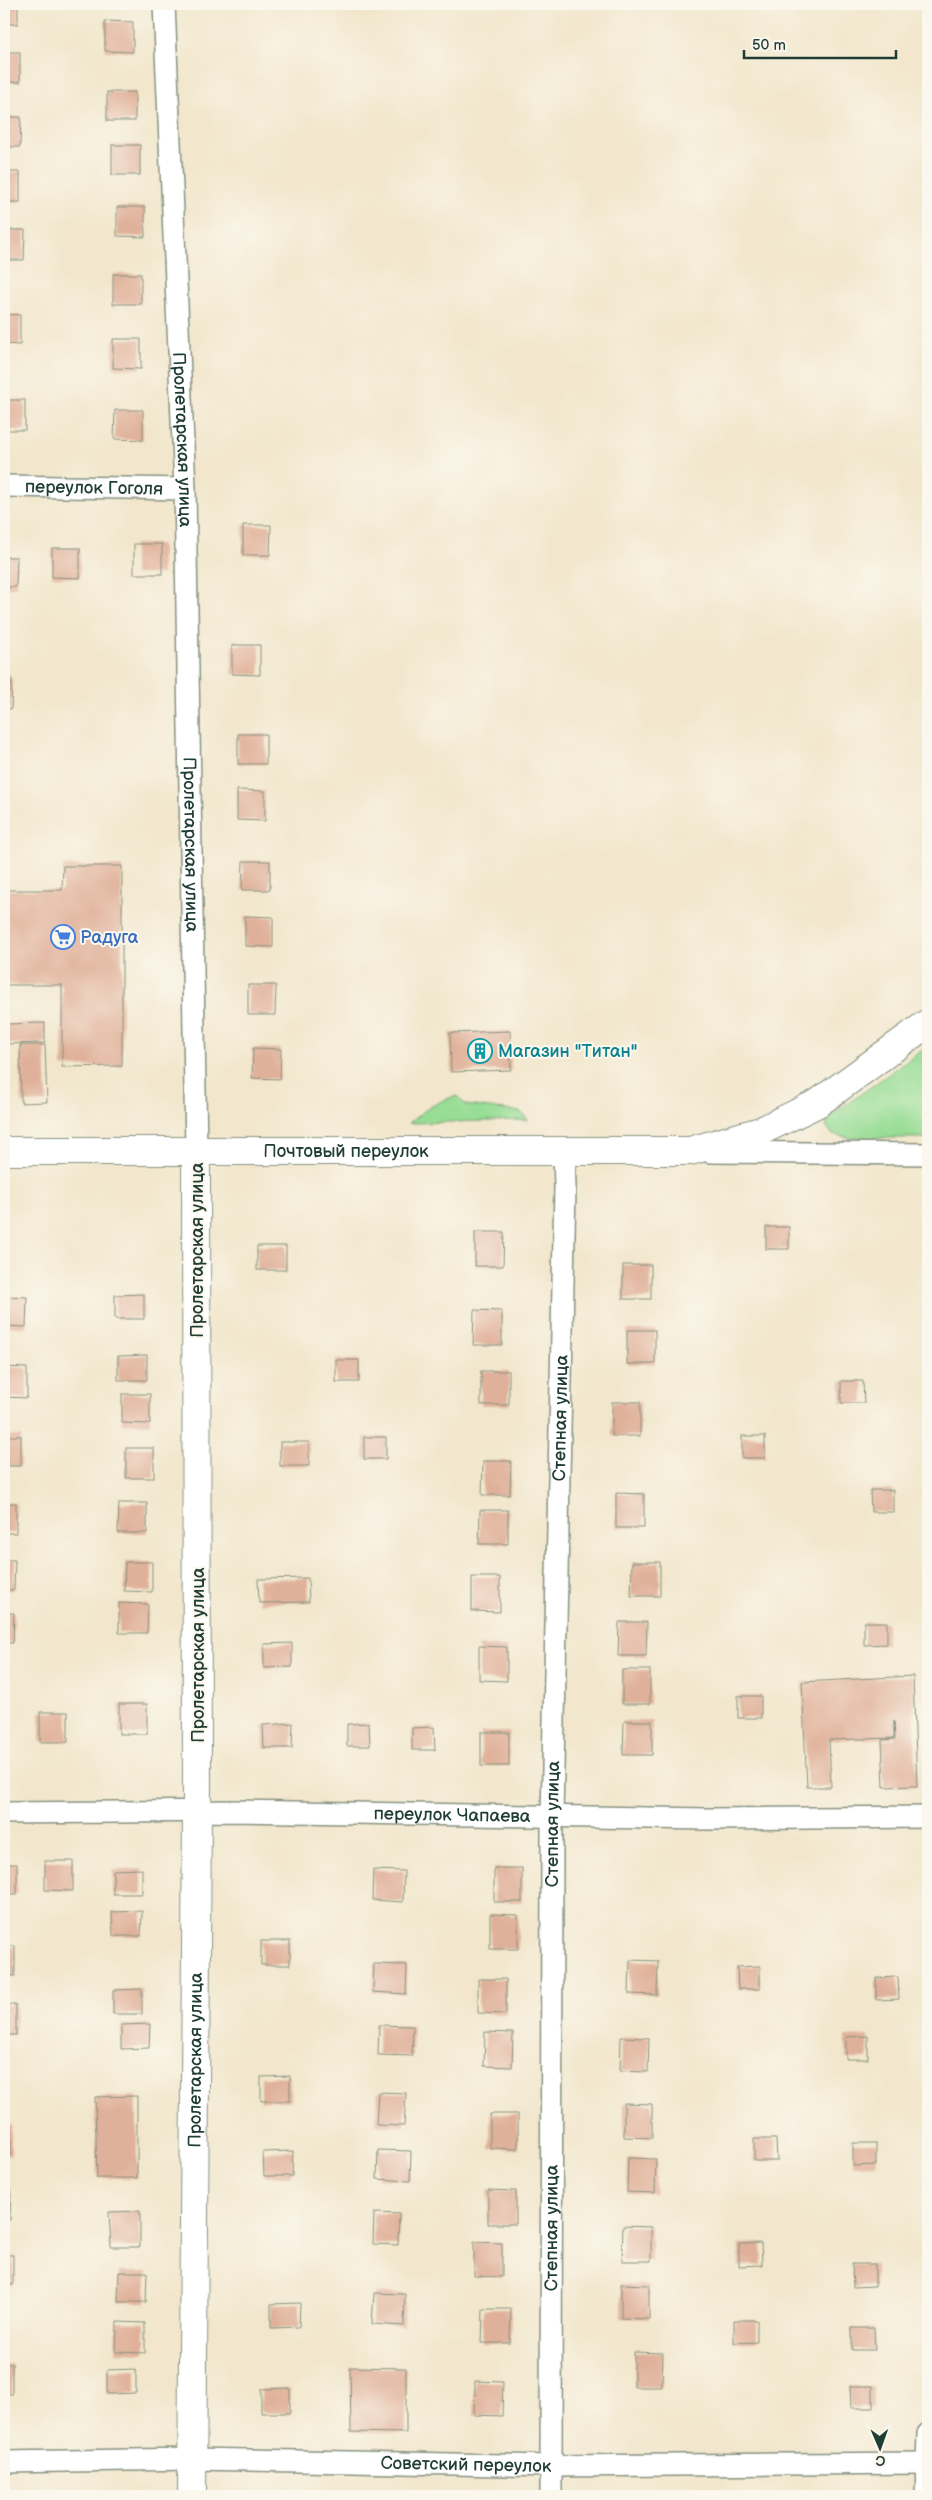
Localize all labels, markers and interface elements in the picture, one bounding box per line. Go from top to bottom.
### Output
scale bar [744,28,897,60]
text: 50 m [752,36,786,55]
street label: Пролетарская улица [168,352,196,528]
street label: переулок Гоголя [25,476,163,500]
street label: Пролетарская улица [178,757,202,933]
supermarket icon: Радуга [50,924,76,950]
place label: Радуга [80,927,139,948]
building icon: Магазин "Титан" [467,1038,493,1064]
place label: Магазин "Титан" [498,1041,637,1062]
street label: Почтовый переулок [263,1141,429,1162]
street label: Пролетарская улица [187,1162,208,1338]
street label: Степная улица [549,1354,573,1482]
street label: Пролетарская улица [188,1567,209,1743]
street label: Степная улица [542,1760,564,1887]
street label: переулок Чапаева [373,1803,531,1827]
street label: Пролетарская улица [185,1972,207,2148]
street label: Степная улица [541,2164,562,2291]
north arrow [854,2422,904,2472]
text: С [875,2452,886,2469]
street label: Советский переулок [380,2453,552,2477]

